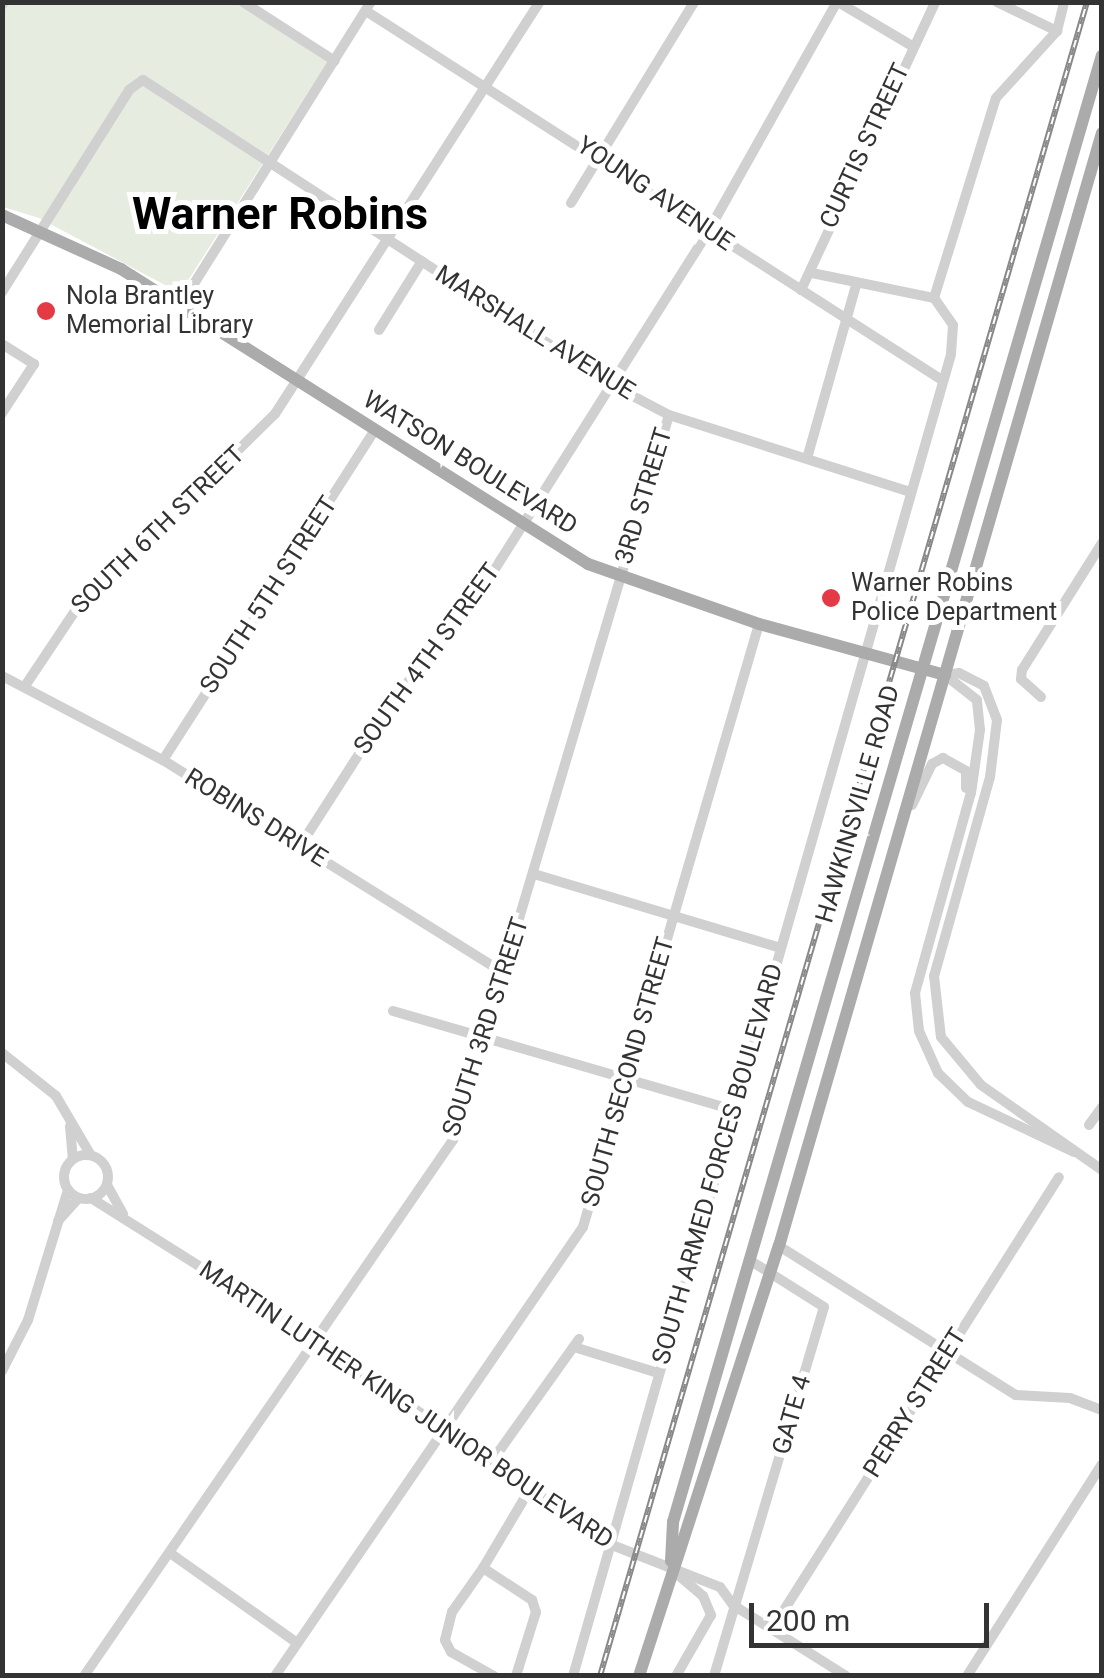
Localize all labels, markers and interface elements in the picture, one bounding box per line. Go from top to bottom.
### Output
street label: CURTIS STREET [814,59,916,233]
street label: YOUNG AVENUE [571,130,739,258]
district label: Warner Robins [132,187,428,241]
street label: MARSHALL AVENUE [430,259,640,407]
place label: Nola Brantley Memorial Library [66,282,253,341]
marker: Nola Brantley Memorial Library [35,300,57,322]
street label: WATSON BOULEVARD [357,385,583,541]
street label: 3RD STREET [609,424,679,568]
street label: SOUTH 6TH STREET [65,440,251,620]
street label: SOUTH 5TH STREET [194,491,344,699]
street label: SOUTH 4TH STREET [348,558,506,760]
place label: Warner Robins Police Department [851,569,1057,628]
marker: Warner Robins Police Department [820,587,842,609]
street label: HAWKINSVILLE ROAD [810,682,906,926]
street label: ROBINS DRIVE [179,762,333,874]
street label: SOUTH 3RD STREET [437,914,535,1140]
street label: SOUTH SECOND STREET [575,934,681,1210]
street label: SOUTH ARMED FORCES BOULEVARD [646,960,790,1368]
street label: MARTIN LUTHER KING JUNIOR BOULEVARD [193,1255,619,1555]
street label: PERRY STREET [857,1323,973,1483]
street label: GATE 4 [766,1372,818,1458]
scale bar [754,1583,994,1645]
text: 200 m [766,1603,850,1638]

